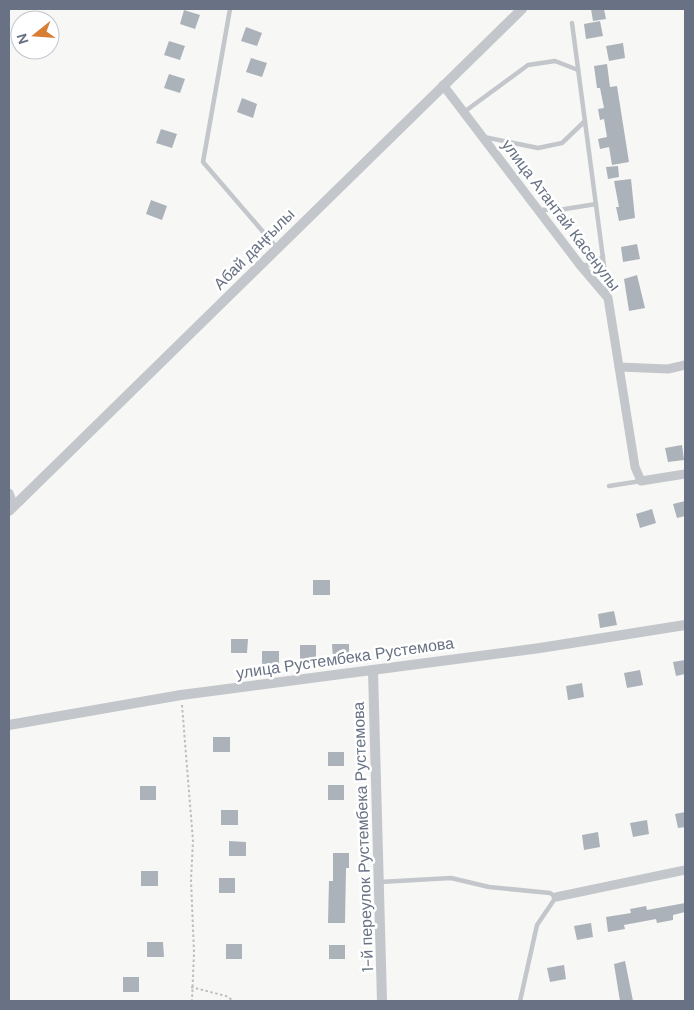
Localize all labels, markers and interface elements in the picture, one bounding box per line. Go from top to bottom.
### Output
north arrow [10,10,60,60]
text: N [12,31,33,46]
street label: улица Атантай Касенулы [497,135,625,295]
street label: Абай даңғылы [209,204,299,294]
street label: улица Рустембека Рустемова [235,632,455,684]
street label: 1-й переулок Рустембека Рустемова [348,701,378,973]

